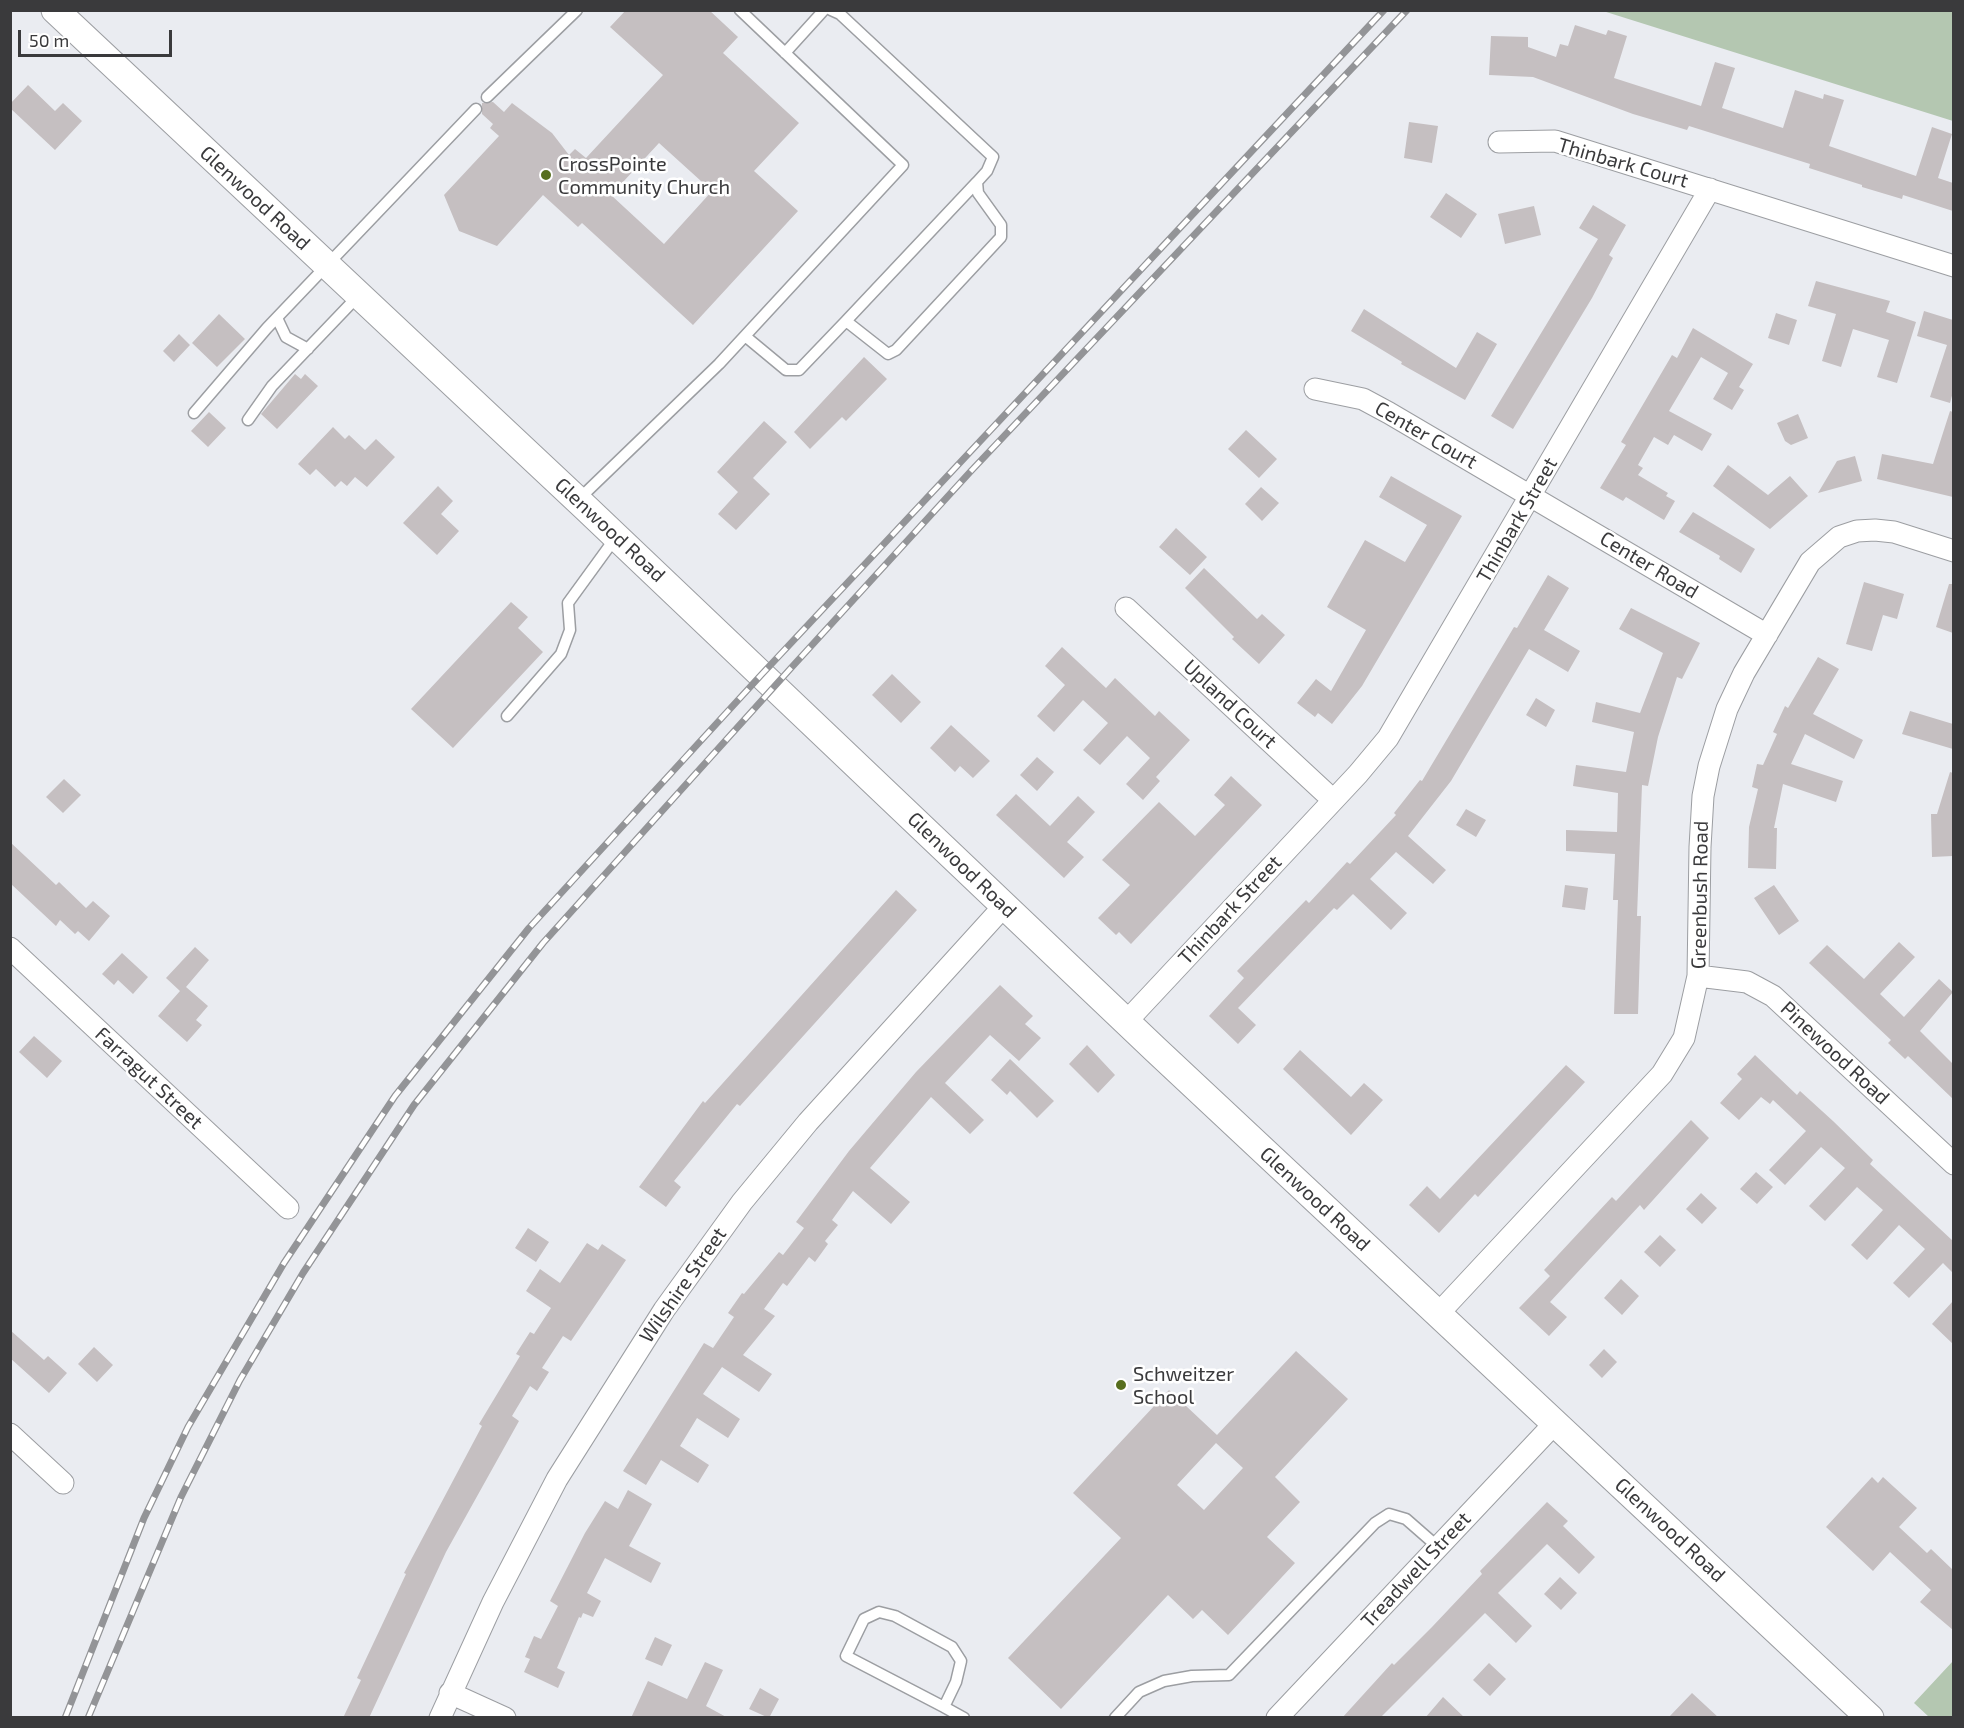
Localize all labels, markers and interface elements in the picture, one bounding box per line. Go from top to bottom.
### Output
scale bar [21,18,176,56]
text: 50 m [29,29,69,51]
street label: Thinbark Court [1555,133,1691,193]
street label: Glenwood Road [195,141,315,255]
place label: CrossPointe Community Church [558,152,730,199]
marker: CrossPointe Community Church [539,168,553,182]
street label: Center Court [1370,396,1482,474]
street label: Thinbark Street [1471,453,1563,587]
street label: Glenwood Road [550,473,670,587]
street label: Center Road [1595,526,1703,604]
street label: Upland Court [1178,655,1282,753]
street label: Glenwood Road [903,807,1021,923]
street label: Greenbush Road [1687,821,1713,969]
street label: Thinbark Street [1173,850,1287,970]
street label: Pinewood Road [1776,996,1894,1110]
street label: Farragut Street [90,1022,208,1134]
street label: Glenwood Road [1255,1142,1375,1256]
street label: Wilshire Street [634,1223,732,1347]
place label: Schweitzer School [1133,1362,1234,1409]
marker: Schweitzer School [1114,1378,1128,1392]
street label: Glenwood Road [1610,1473,1730,1587]
street label: Treadwell Street [1356,1507,1476,1633]

